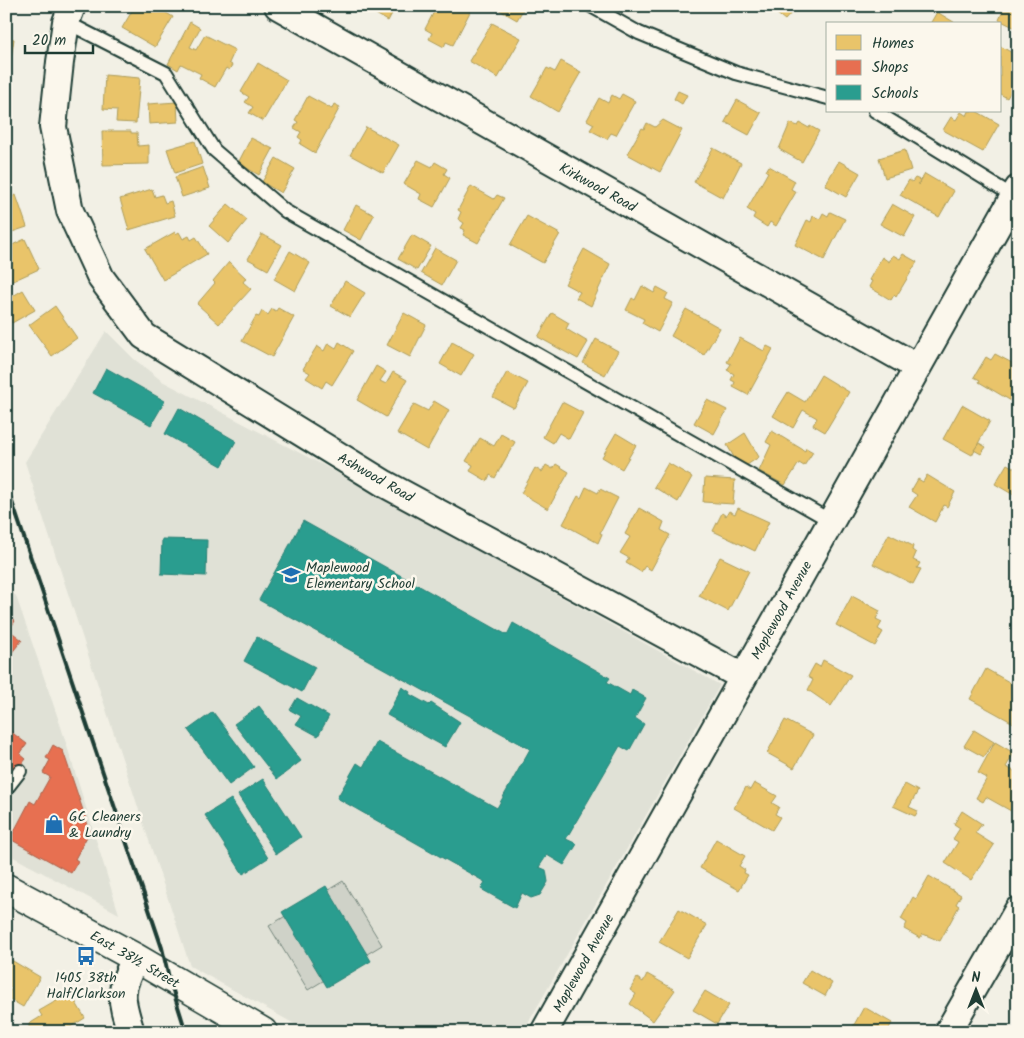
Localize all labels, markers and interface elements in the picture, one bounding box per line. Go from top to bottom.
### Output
scale bar [25,22,92,54]
legend [826,22,1002,112]
text: 20 m [32,29,66,53]
text: Homes [872,32,915,56]
text: Shops [872,56,909,80]
text: Schools [872,82,919,106]
street label: Kirkwood Road [555,158,641,219]
street label: Ashwood Road [333,447,419,509]
street label: Maplewood Avenue [746,556,818,664]
place label: Maplewood Elementary School [306,557,415,595]
school or university icon: Maplewood Elementary School [280,564,302,586]
place label: GC Cleaners & Laundry [69,806,141,844]
shop icon: GC Cleaners & Laundry [43,813,65,835]
street label: Maplewood Avenue [548,909,620,1017]
street label: East 38½ Street [86,925,184,995]
bus stop icon: 1405 38th Half/Clarkson [75,945,97,967]
north arrow [952,966,1002,1016]
place label: 1405 38th Half/Clarkson [47,967,125,1005]
text: N [972,967,981,989]

